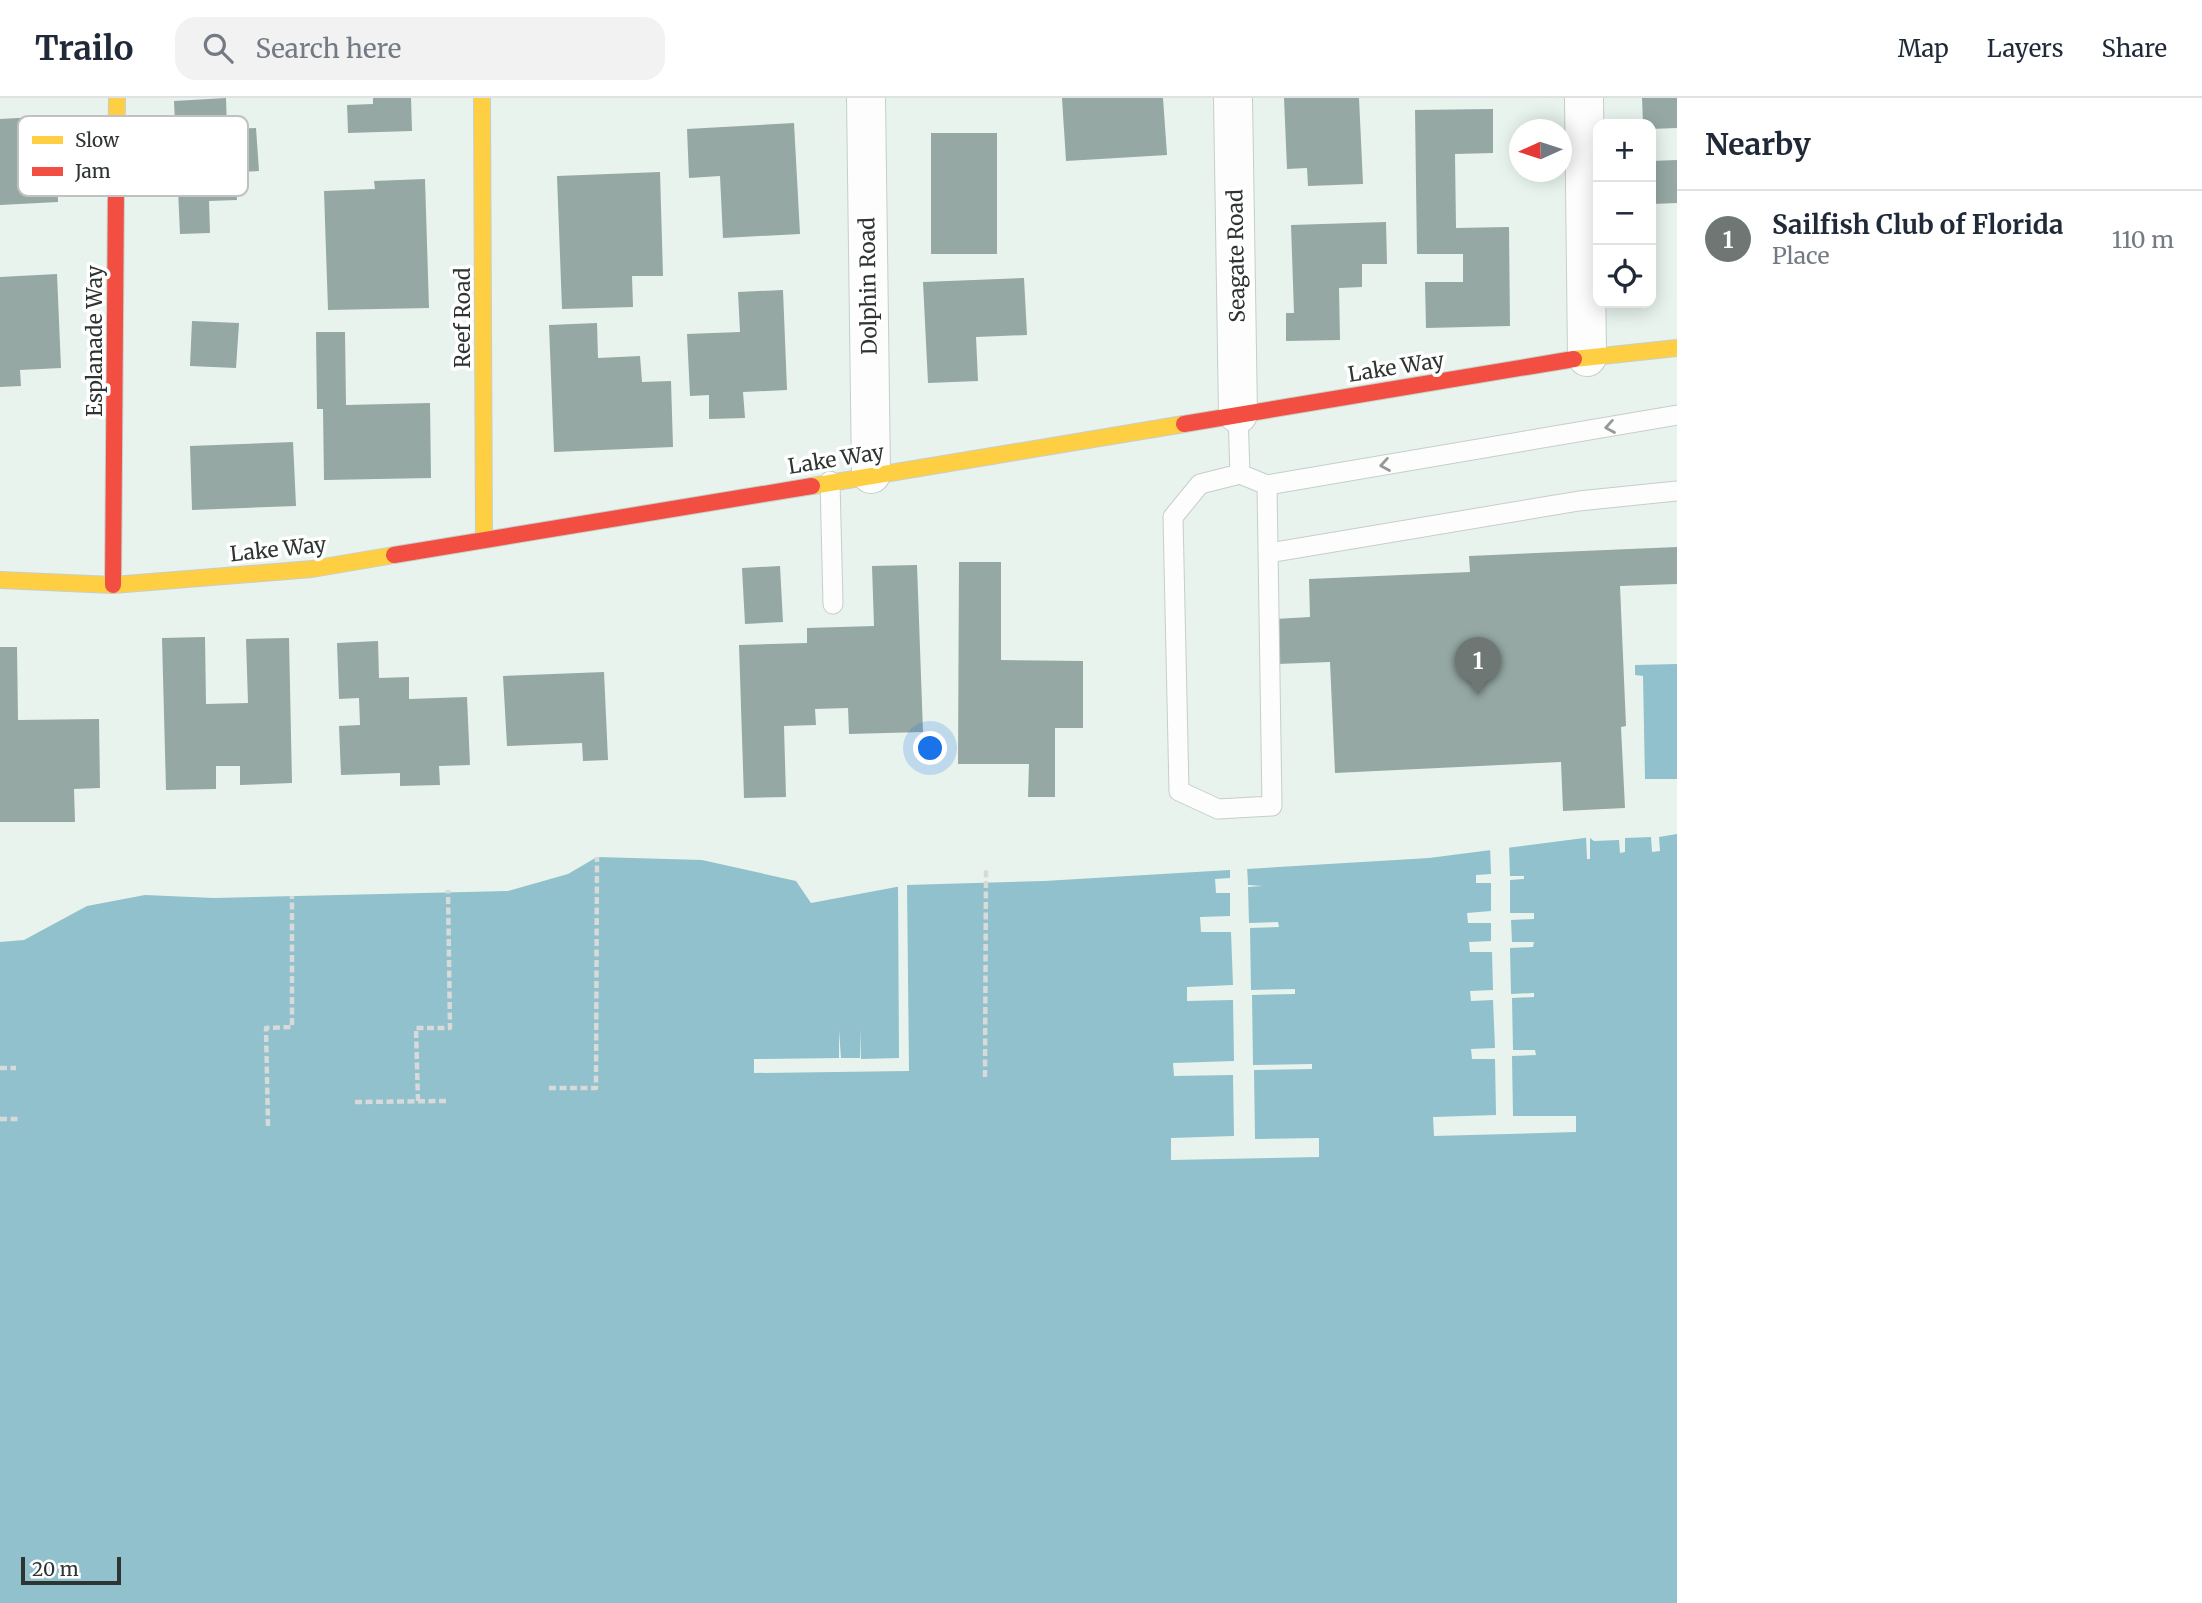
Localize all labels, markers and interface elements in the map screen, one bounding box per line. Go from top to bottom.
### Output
search box [175,17,665,80]
text: Trailo [35,28,133,69]
icon: search [199,29,237,67]
text: Search here [255,32,401,65]
text: Map [1898,33,1949,64]
text: Layers [1987,33,2063,64]
text: Share [2101,33,2167,64]
legend [18,116,248,196]
north arrow [1509,119,1572,182]
map controls [1593,119,1656,308]
button: + [1593,119,1656,182]
text: Nearby [1705,125,1811,163]
text: Slow [75,128,120,152]
text: Jam [74,159,111,183]
button: − [1593,182,1656,245]
street label: Seagate Road [1221,189,1251,323]
text: Sailfish Club of Florida [1772,208,2064,241]
street label: Dolphin Road [853,217,883,355]
text: 1 [1723,225,1733,254]
text: 110 m [2112,225,2174,254]
text: Place [1772,241,1829,270]
button: locate [1593,245,1656,308]
street label: Esplanade Way [81,264,108,417]
street label: Reef Road [449,267,476,368]
street label: Lake Way [1346,346,1447,388]
one-way arrow [1604,419,1616,434]
street label: Lake Way [786,438,887,480]
one-way arrow [1379,457,1391,472]
street label: Lake Way [228,530,328,567]
pin: 1 [1455,637,1501,695]
your location [913,731,947,765]
scale bar [21,1554,121,1586]
text: 20 m [32,1557,79,1581]

